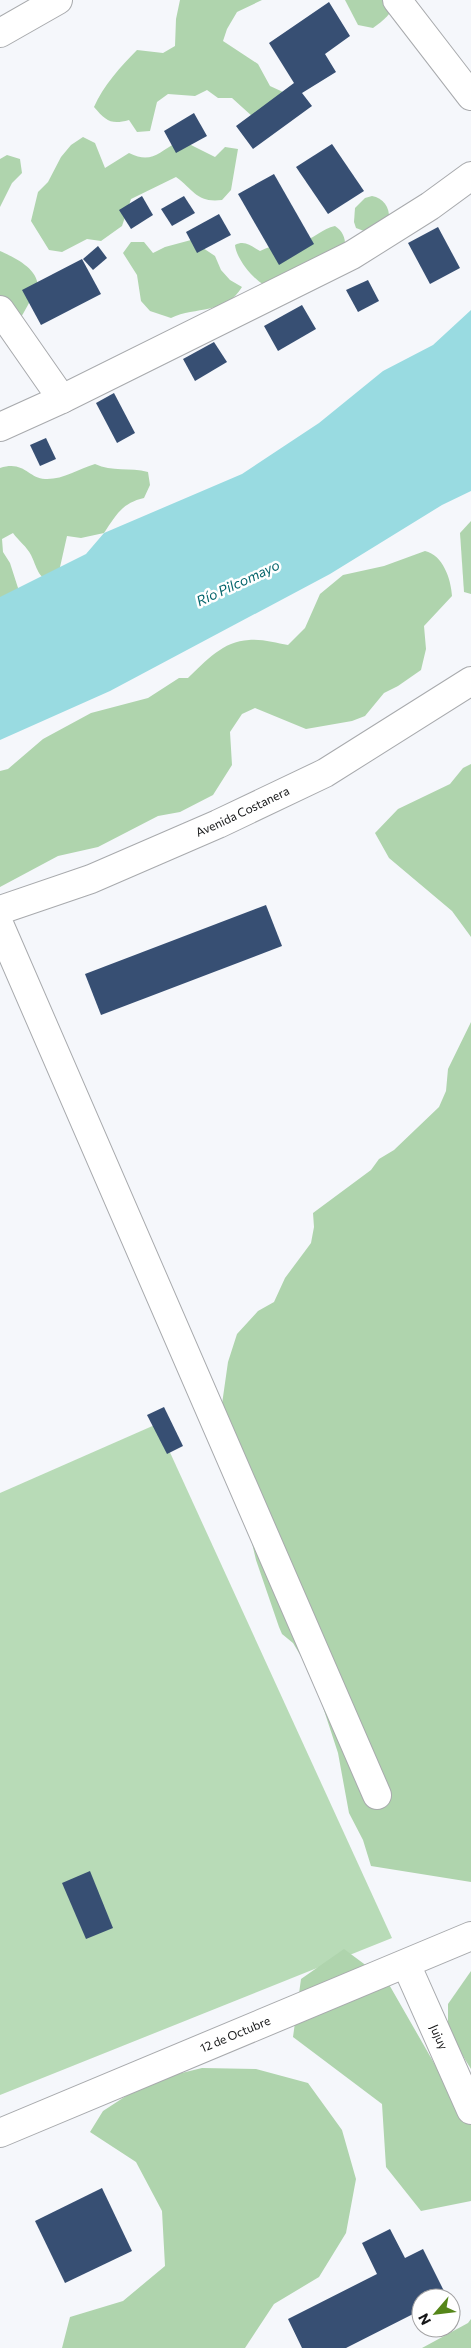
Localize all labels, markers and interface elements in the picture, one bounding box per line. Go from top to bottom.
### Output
water label: Río Pilcomayo [193,556,282,609]
street label: Avenida Costanera [193,783,291,839]
street label: 12 de Octubre [198,2013,272,2055]
street label: Jujuy [427,2022,451,2051]
north arrow [411,2288,461,2338]
text: N [414,2311,434,2328]

